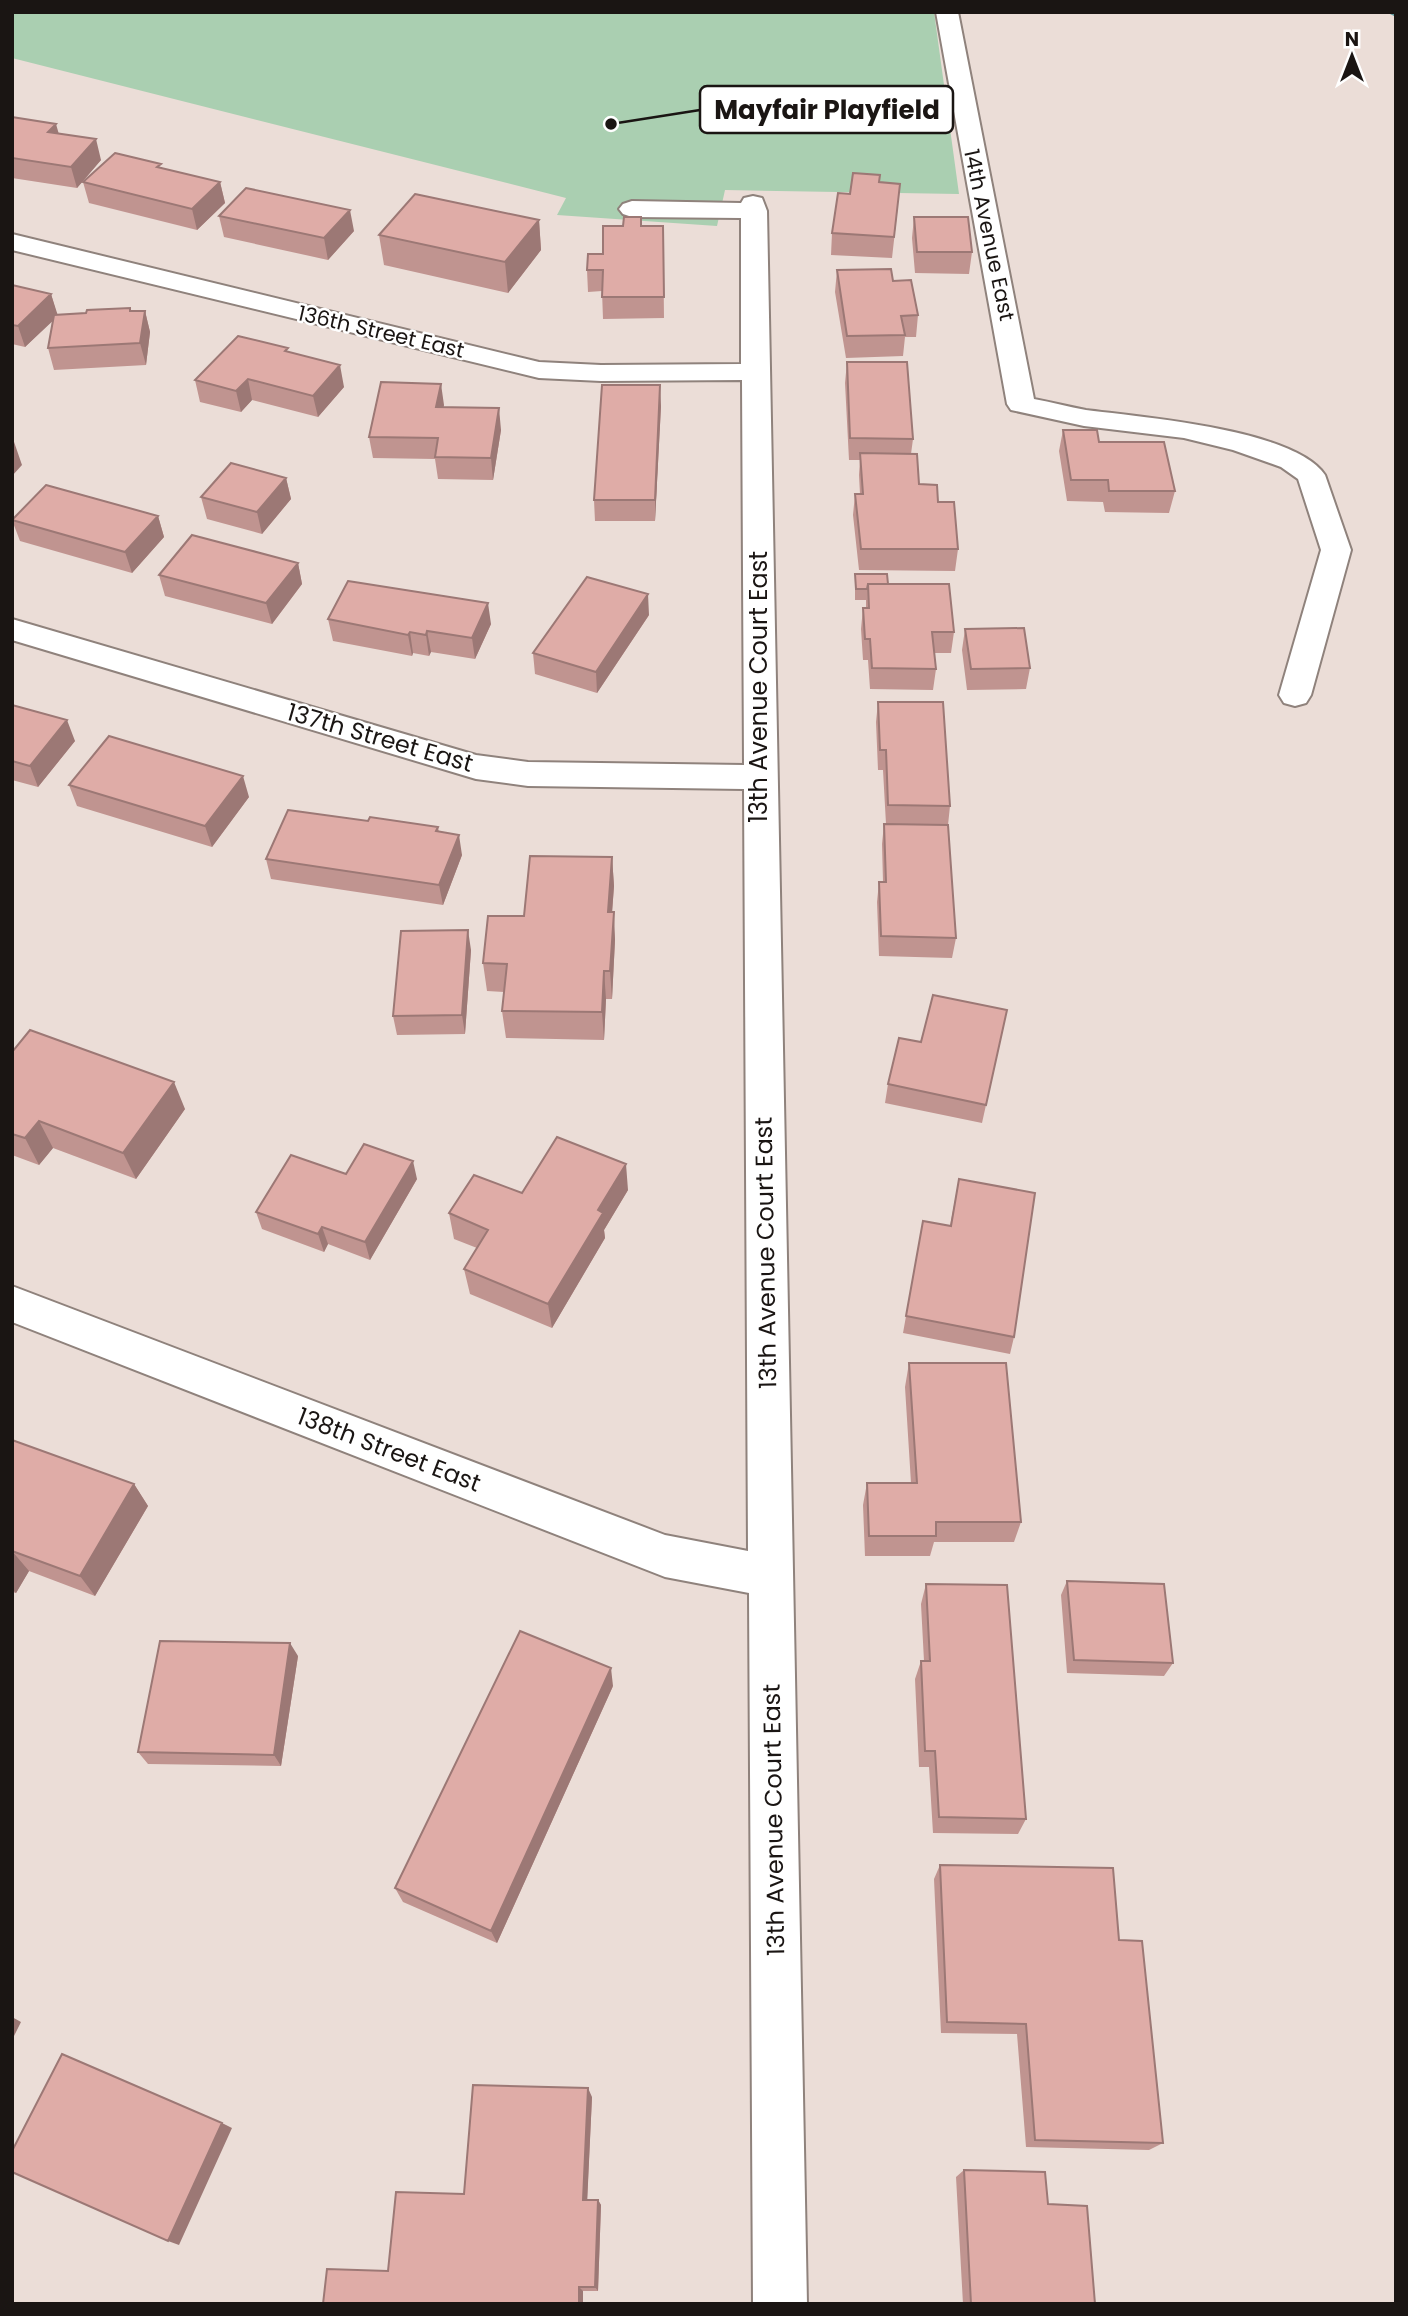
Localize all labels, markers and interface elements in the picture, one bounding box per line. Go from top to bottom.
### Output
north arrow [1317,21,1387,91]
text: N [1345,26,1359,53]
callout: Mayfair Playfield [700,86,953,133]
text: Mayfair Playfield [714,92,940,128]
street label: 14th Avenue East [957,146,1022,323]
street label: 136th Street East [295,298,467,365]
street label: 13th Avenue Court East [742,551,775,823]
street label: 137th Street East [283,695,477,780]
street label: 13th Avenue Court East [747,1117,784,1389]
street label: 138th Street East [293,1399,486,1500]
street label: 13th Avenue Court East [755,1684,792,1956]

